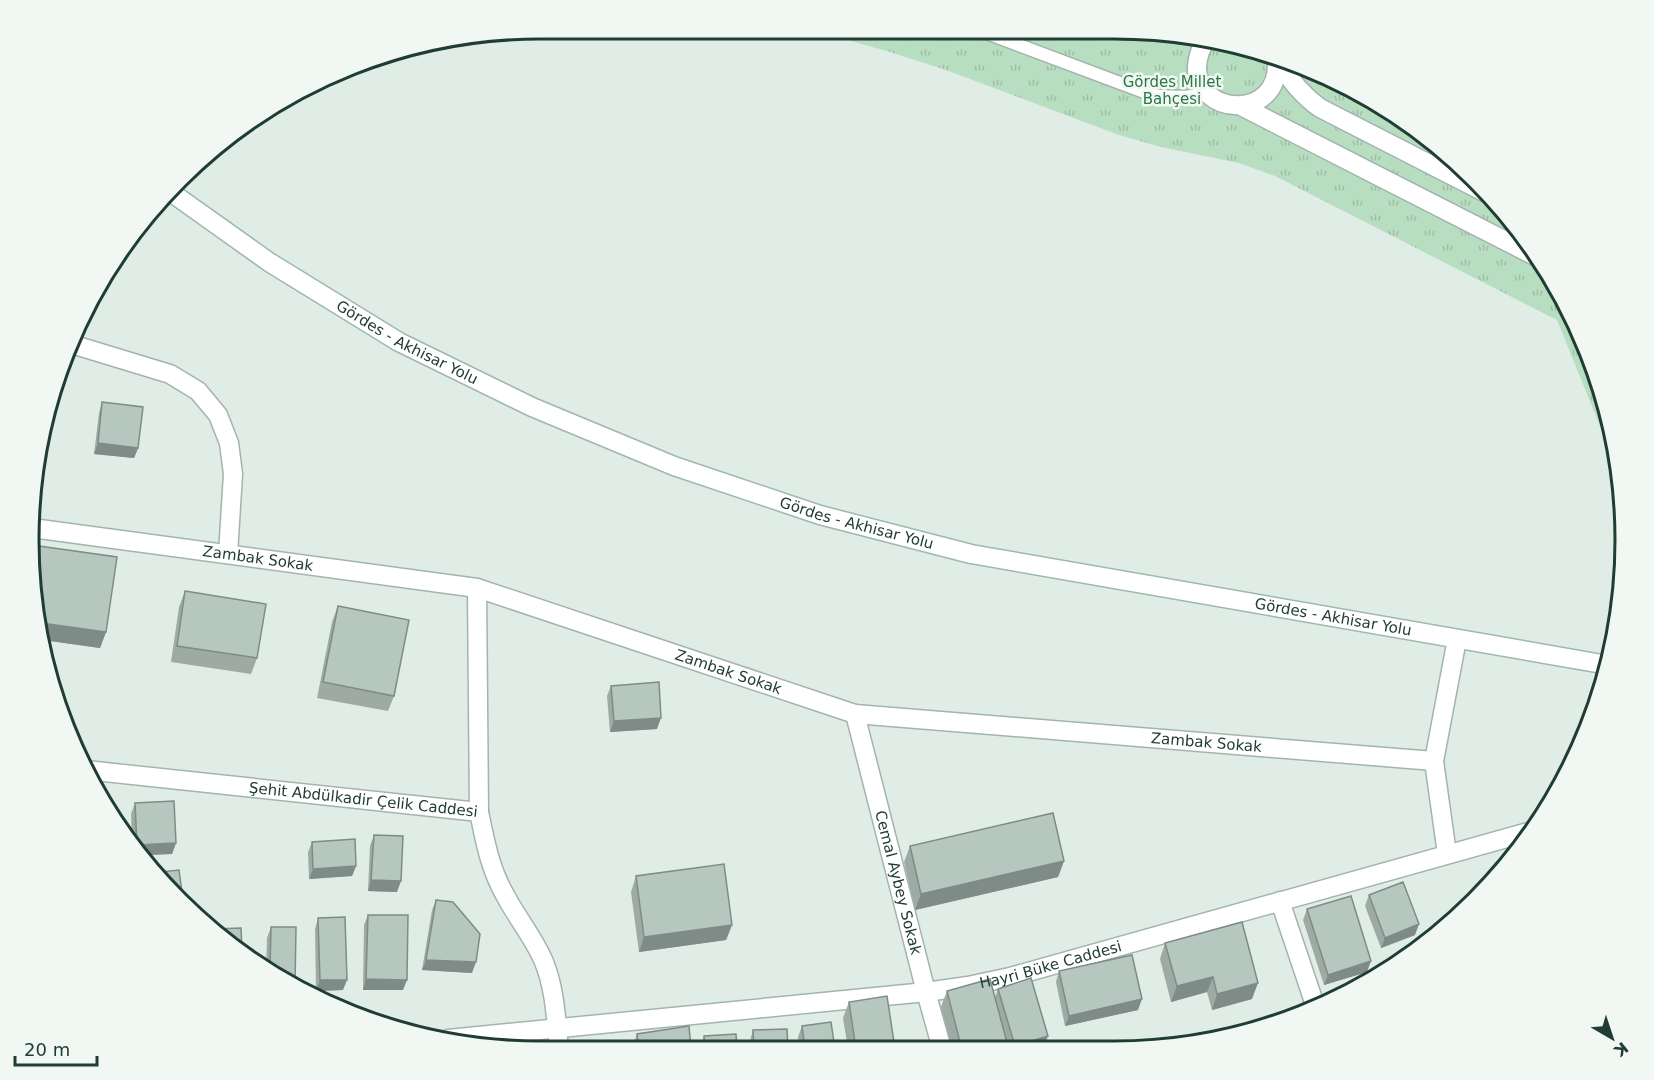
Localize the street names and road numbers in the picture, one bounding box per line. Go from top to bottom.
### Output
street label: Gördes - Akhisar Yolu [333,297,481,388]
street label: Gördes - Akhisar Yolu [777,493,936,553]
street label: Zambak Sokak [202,542,315,575]
street label: Gördes - Akhisar Yolu [1253,595,1413,640]
street label: Zambak Sokak [673,646,784,698]
street label: Zambak Sokak [1150,729,1263,756]
street label: Şehit Abdülkadir Çelik Caddesi [248,778,479,821]
street label: Cemal Aybey Sokak [871,809,925,957]
street label: Hayri Büke Caddesi [978,937,1124,992]

